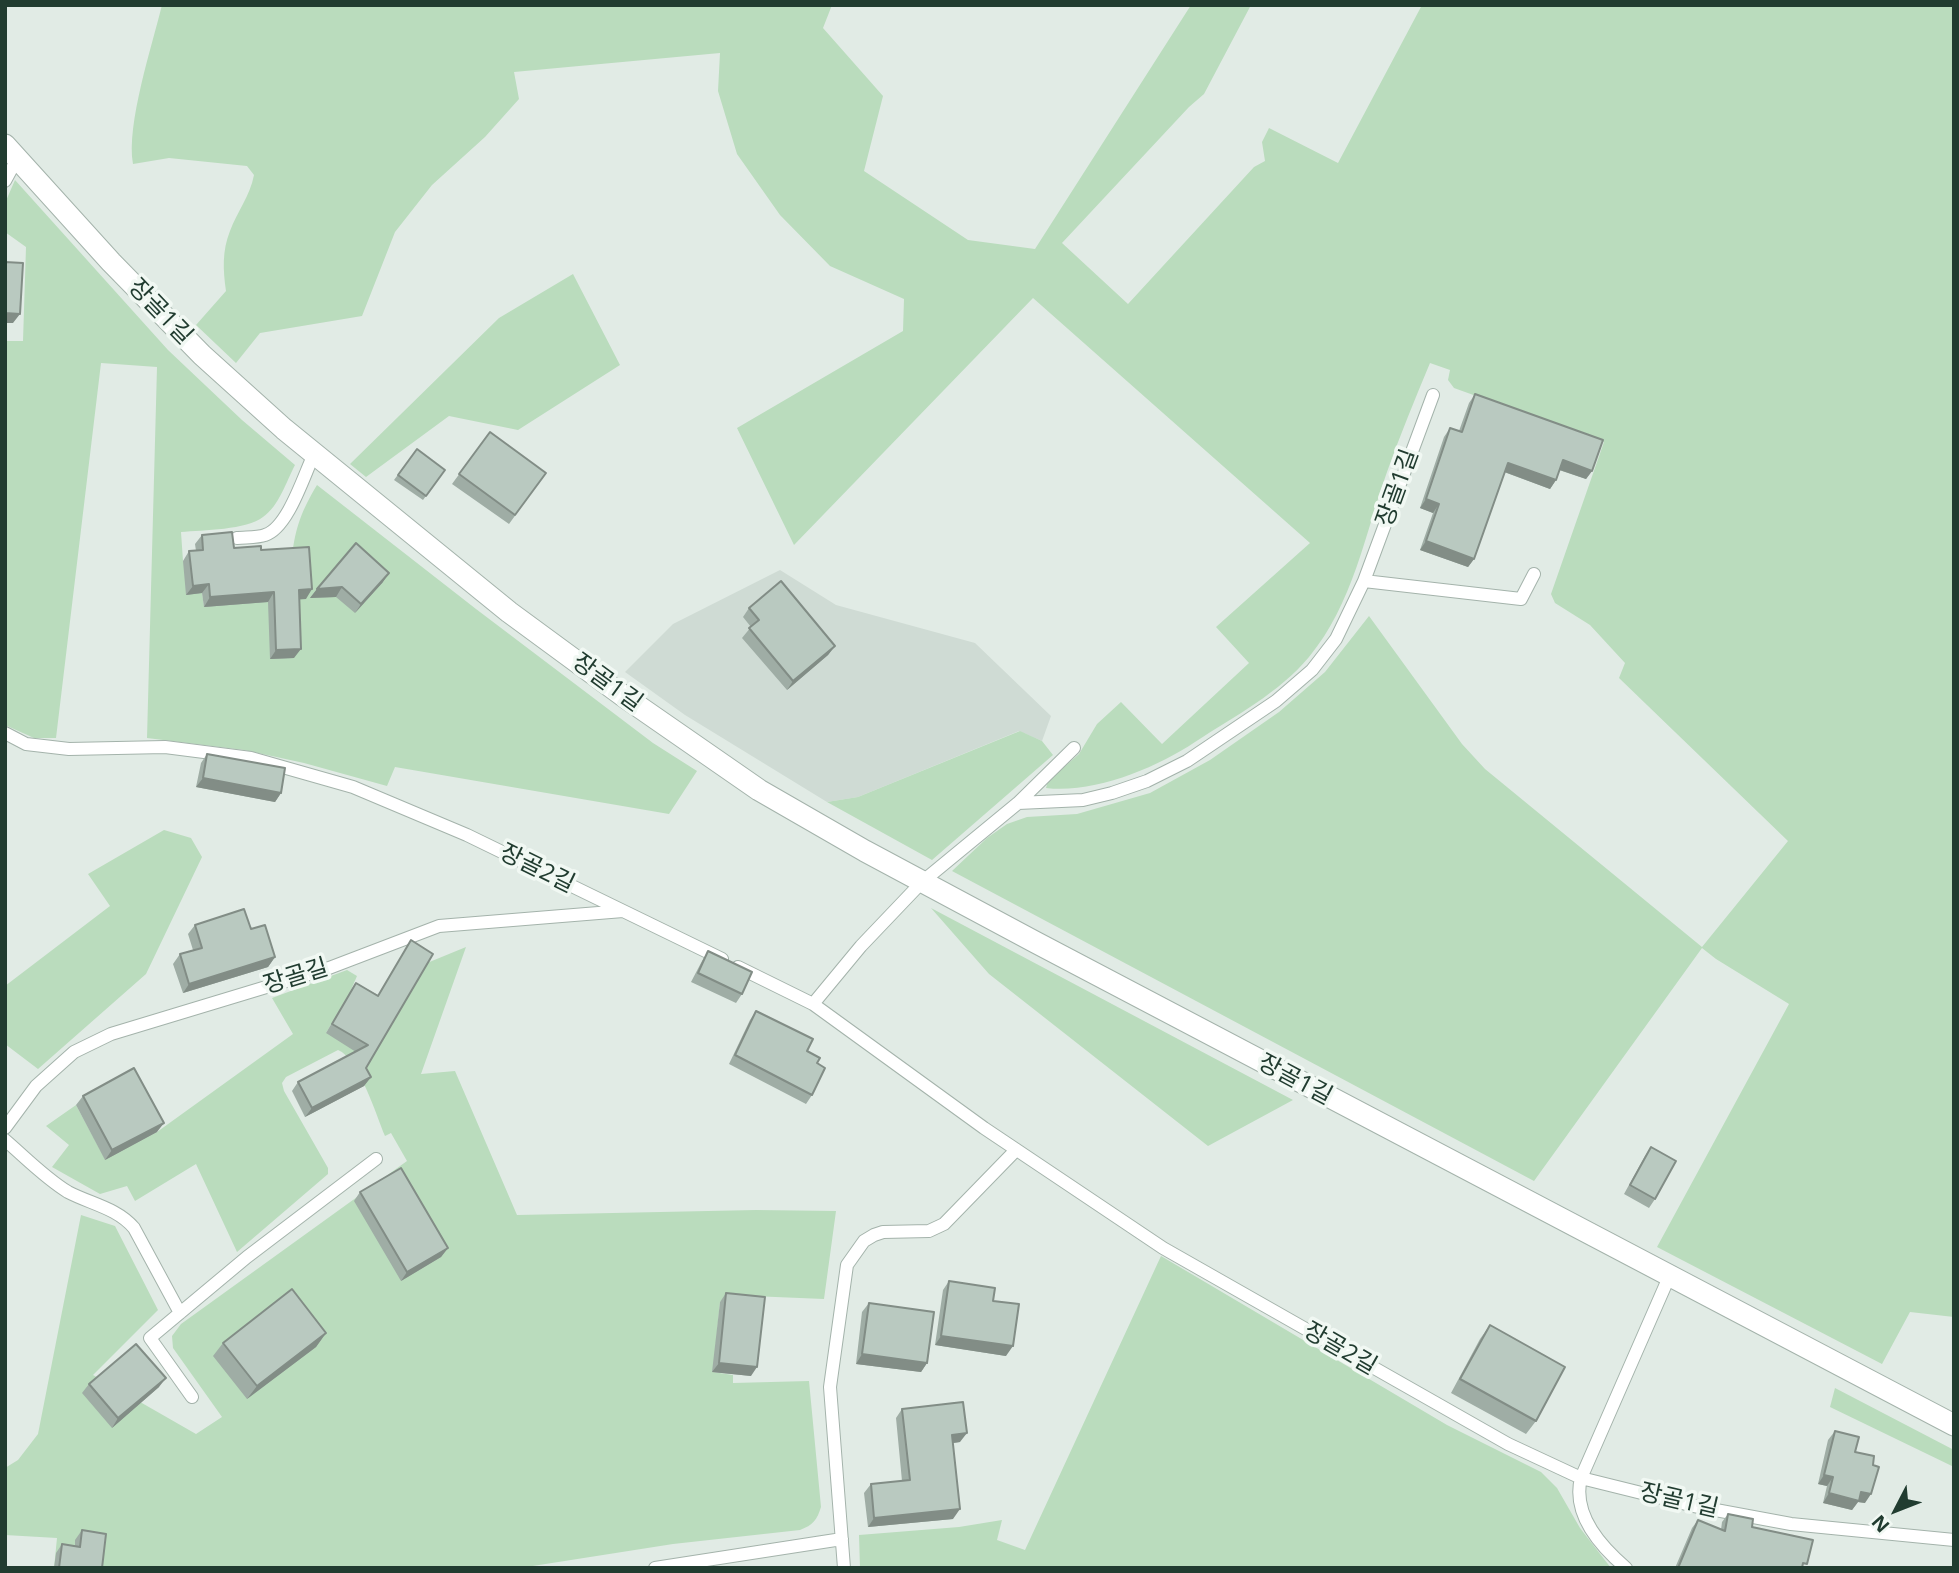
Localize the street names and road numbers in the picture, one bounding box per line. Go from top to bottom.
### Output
street label: 장골1길 [122,273,198,351]
street label: 장골1길 [1371,446,1425,530]
street label: 장골1길 [566,648,648,718]
street label: 장골2길 [495,839,579,899]
street label: 장골길 [260,954,332,1000]
street label: 장골1길 [1253,1049,1337,1111]
street label: 장골2길 [1298,1317,1382,1381]
street label: 장골1길 [1637,1478,1721,1524]

